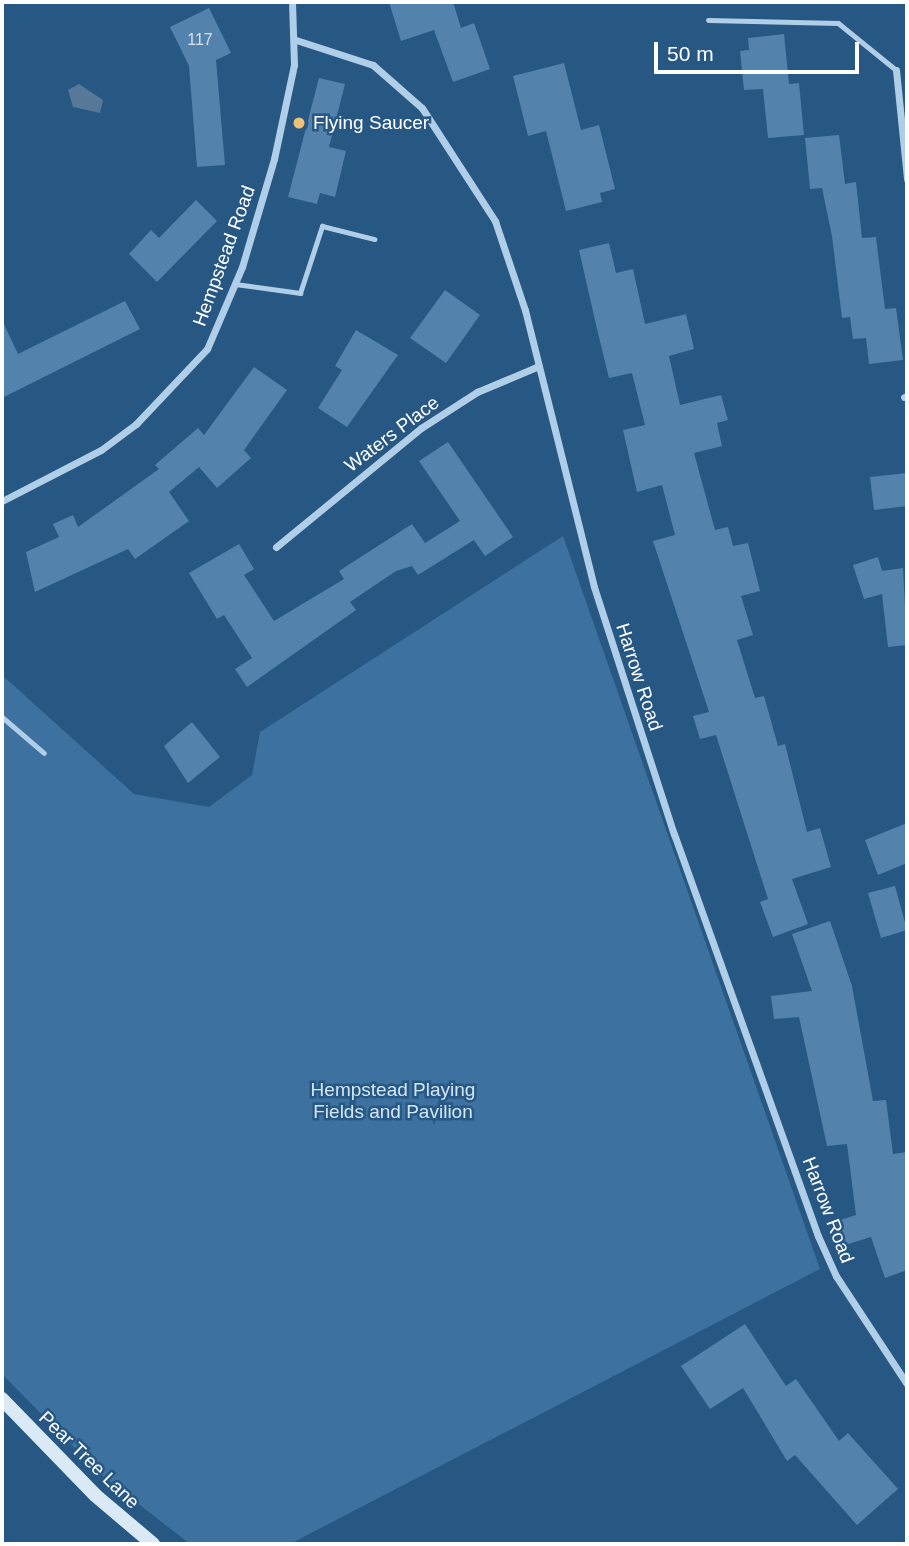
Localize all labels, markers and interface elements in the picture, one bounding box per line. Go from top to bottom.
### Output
scale bar [657,28,862,72]
house number: 117 [187,30,213,50]
text: 50 m [667,42,714,65]
place label: Flying Saucer [313,112,429,134]
marker: Flying Saucer [291,115,307,131]
street label: Hempstead Road [188,183,260,329]
street label: Waters Place [340,391,444,477]
street label: Harrow Road [611,620,667,734]
park label: Hempstead Playing Fields and Pavilion [311,1079,475,1123]
street label: Harrow Road [797,1154,859,1266]
street label: Pear Tree Lane [34,1406,144,1514]

